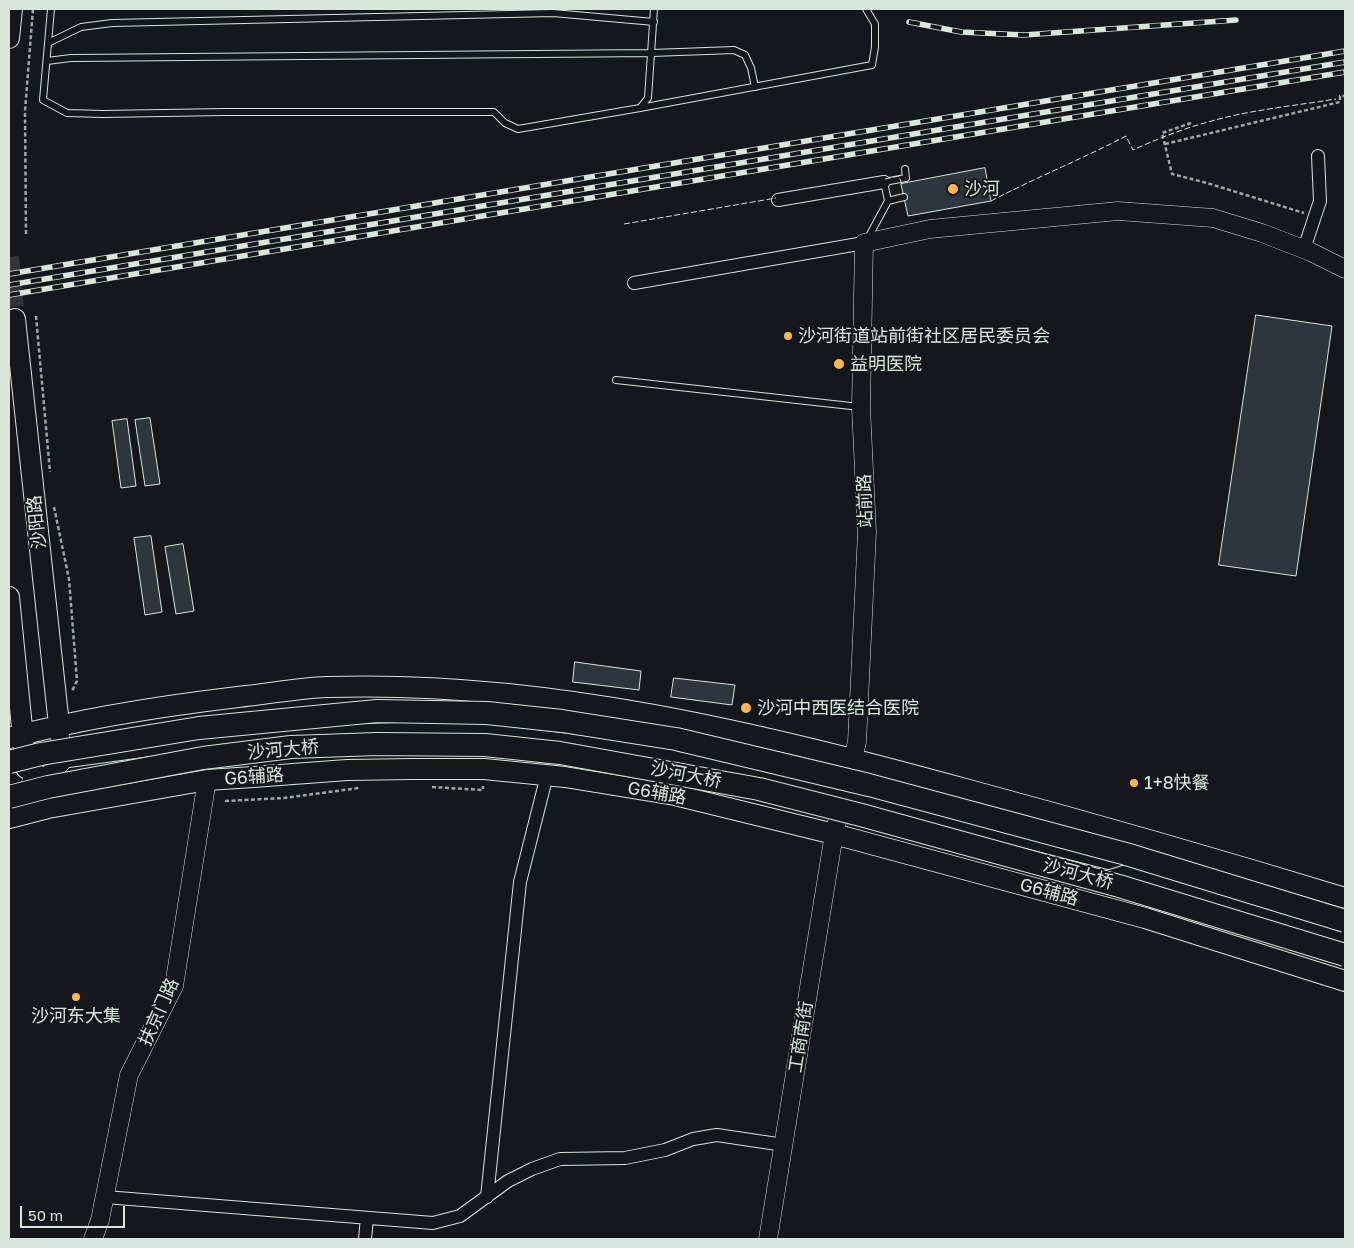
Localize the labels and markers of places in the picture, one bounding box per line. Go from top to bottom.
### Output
place label: 沙河 [964,178,1000,200]
marker: 沙河 [946,182,960,196]
place label: 沙河街道站前街社区居民委员会 [798,325,1050,347]
marker: 沙河街道站前街社区居民委员会 [782,330,794,342]
place label: 益明医院 [850,353,922,375]
marker: 益明医院 [832,357,846,371]
place label: 沙河中西医结合医院 [757,697,919,719]
marker: 沙河中西医结合医院 [739,701,753,715]
place label: 1+8快餐 [1144,772,1210,794]
marker: 1+8快餐 [1128,777,1140,789]
marker: 沙河东大集 [70,991,82,1003]
place label: 沙河东大集 [31,1005,121,1027]

